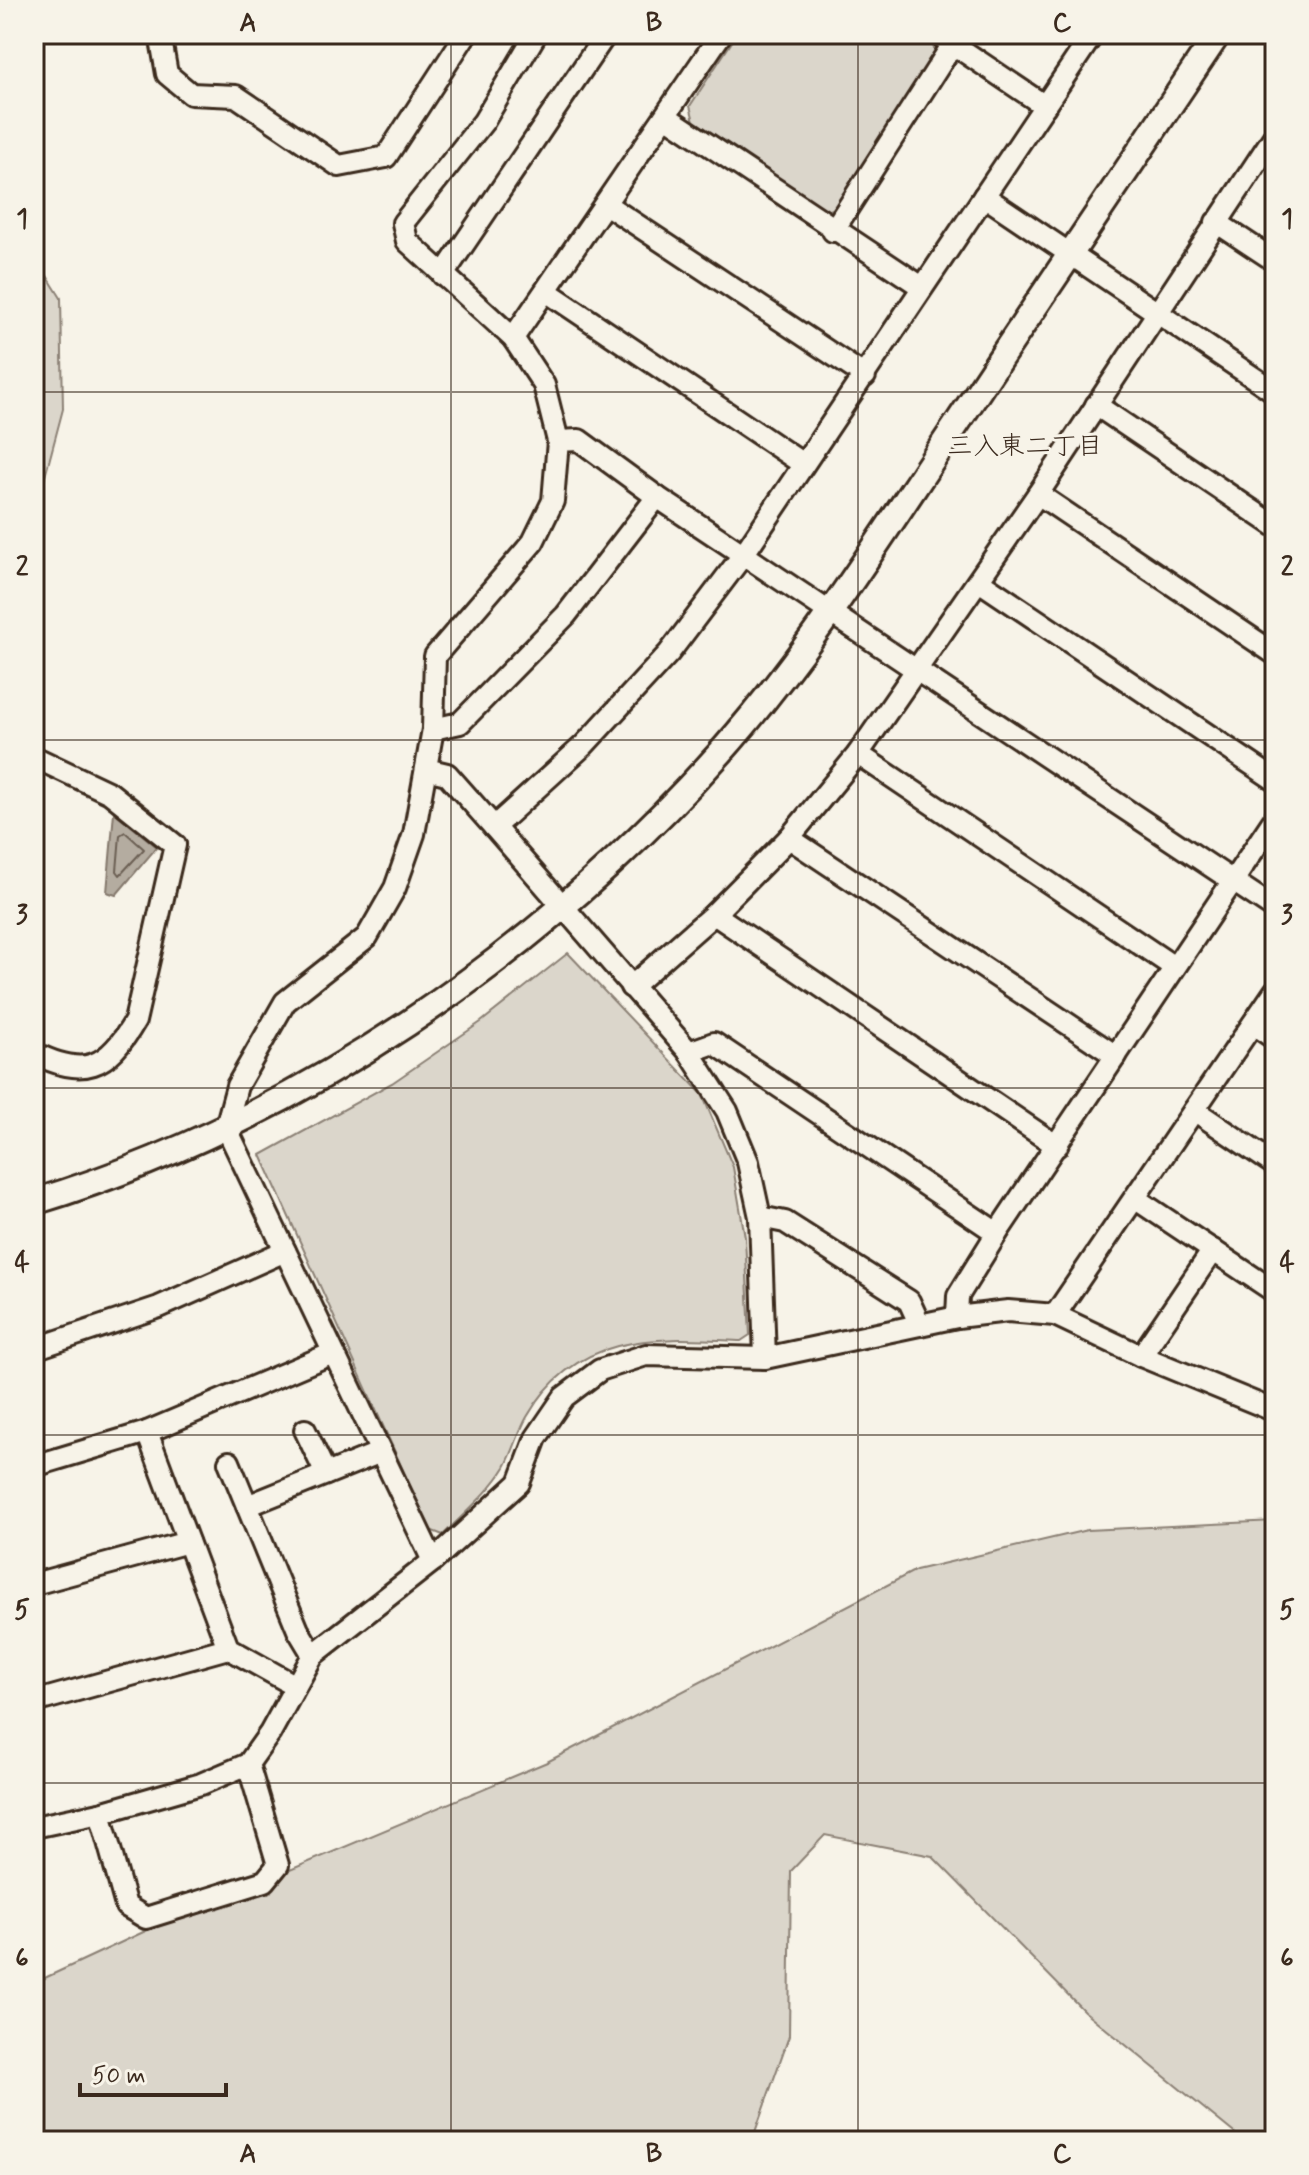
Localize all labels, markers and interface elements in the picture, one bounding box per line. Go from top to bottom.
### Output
text: A [239,7,257,41]
text: B [646,7,662,41]
text: C [1053,7,1072,41]
text: 1 [16,203,28,237]
text: 1 [1281,203,1293,237]
district label: 三入東二丁目 [947,430,1103,464]
text: 2 [16,551,29,585]
text: 2 [1281,551,1294,585]
text: 3 [16,899,28,933]
text: 3 [1281,899,1293,933]
text: 4 [14,1247,30,1281]
text: 4 [1279,1247,1295,1281]
text: 5 [14,1594,30,1628]
text: 5 [1279,1594,1295,1628]
text: 6 [15,1942,29,1976]
text: 6 [1280,1942,1294,1976]
scale bar [80,2047,226,2097]
text: 50 m [92,2061,146,2092]
text: A [239,2138,257,2172]
text: B [646,2138,662,2172]
text: C [1053,2138,1072,2172]

